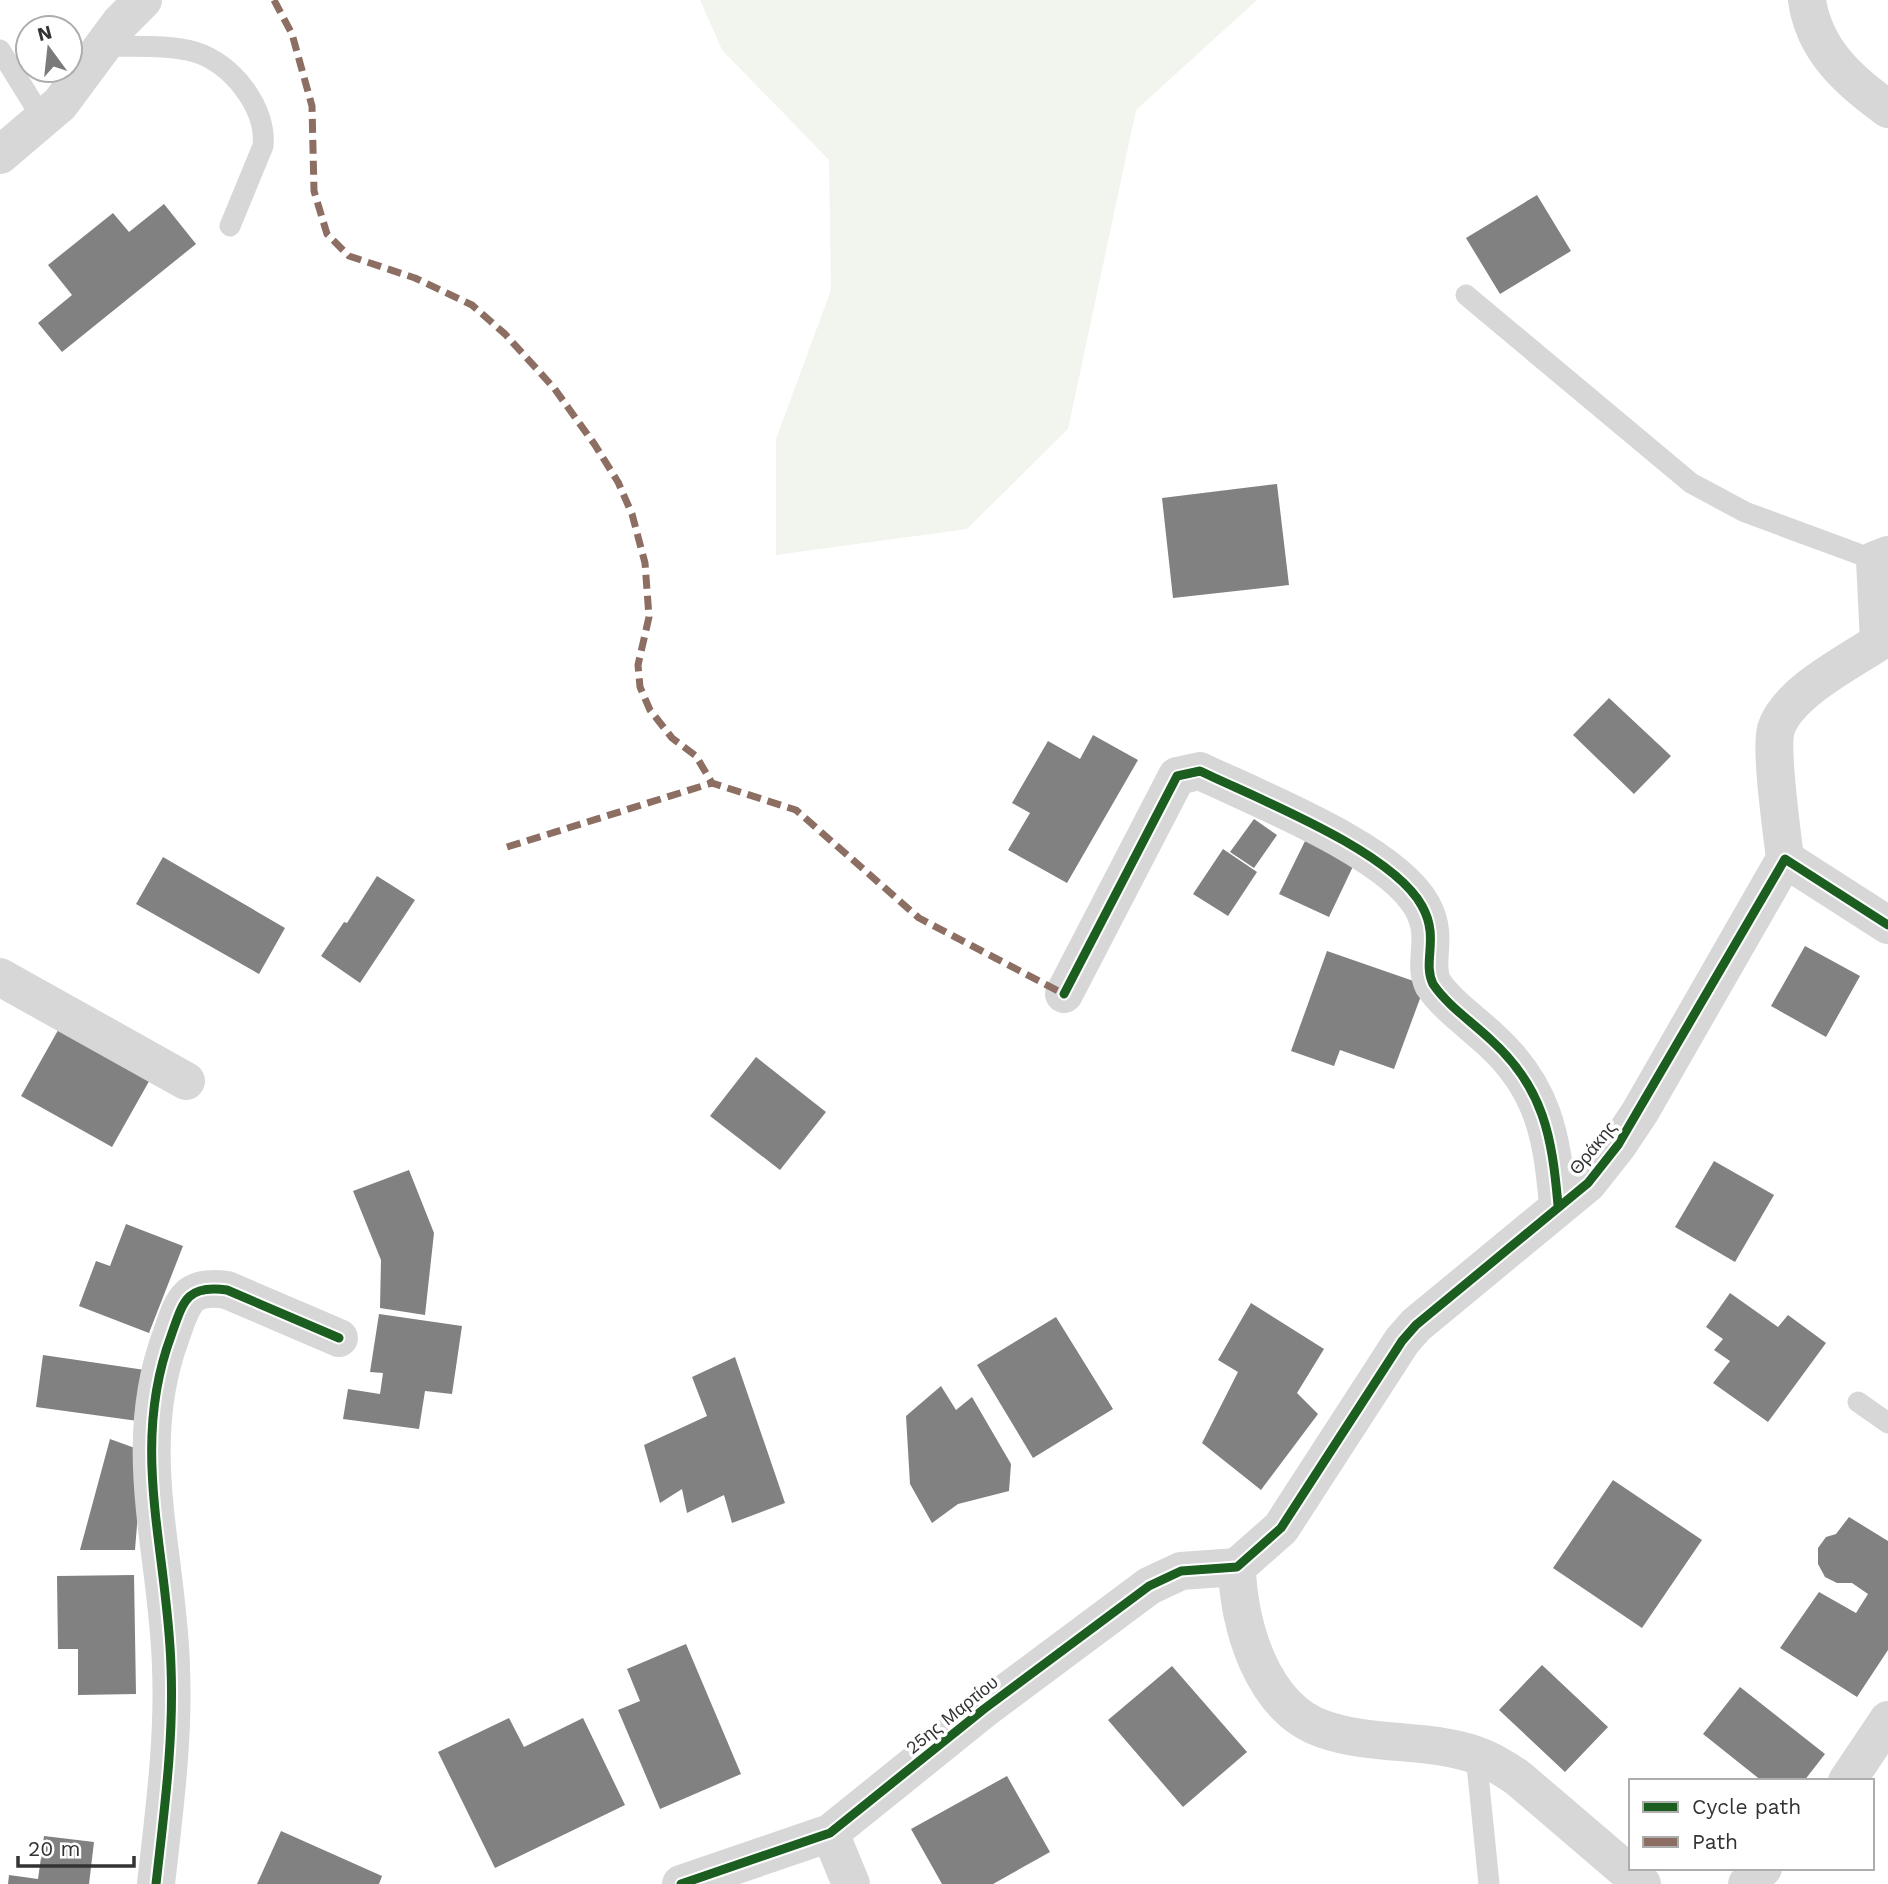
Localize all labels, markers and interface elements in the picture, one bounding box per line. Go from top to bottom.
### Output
north arrow [14,14,84,84]
text: N [35,20,55,46]
street label: Θράκης [1565,1117,1621,1179]
street label: 25ης Μαρτίου [901,1671,1002,1758]
legend [1629,1779,1874,1870]
text: Cycle path [1692,1794,1801,1819]
scale bar [18,1825,133,1869]
text: Path [1692,1829,1738,1854]
text: 20 m [28,1836,80,1861]

